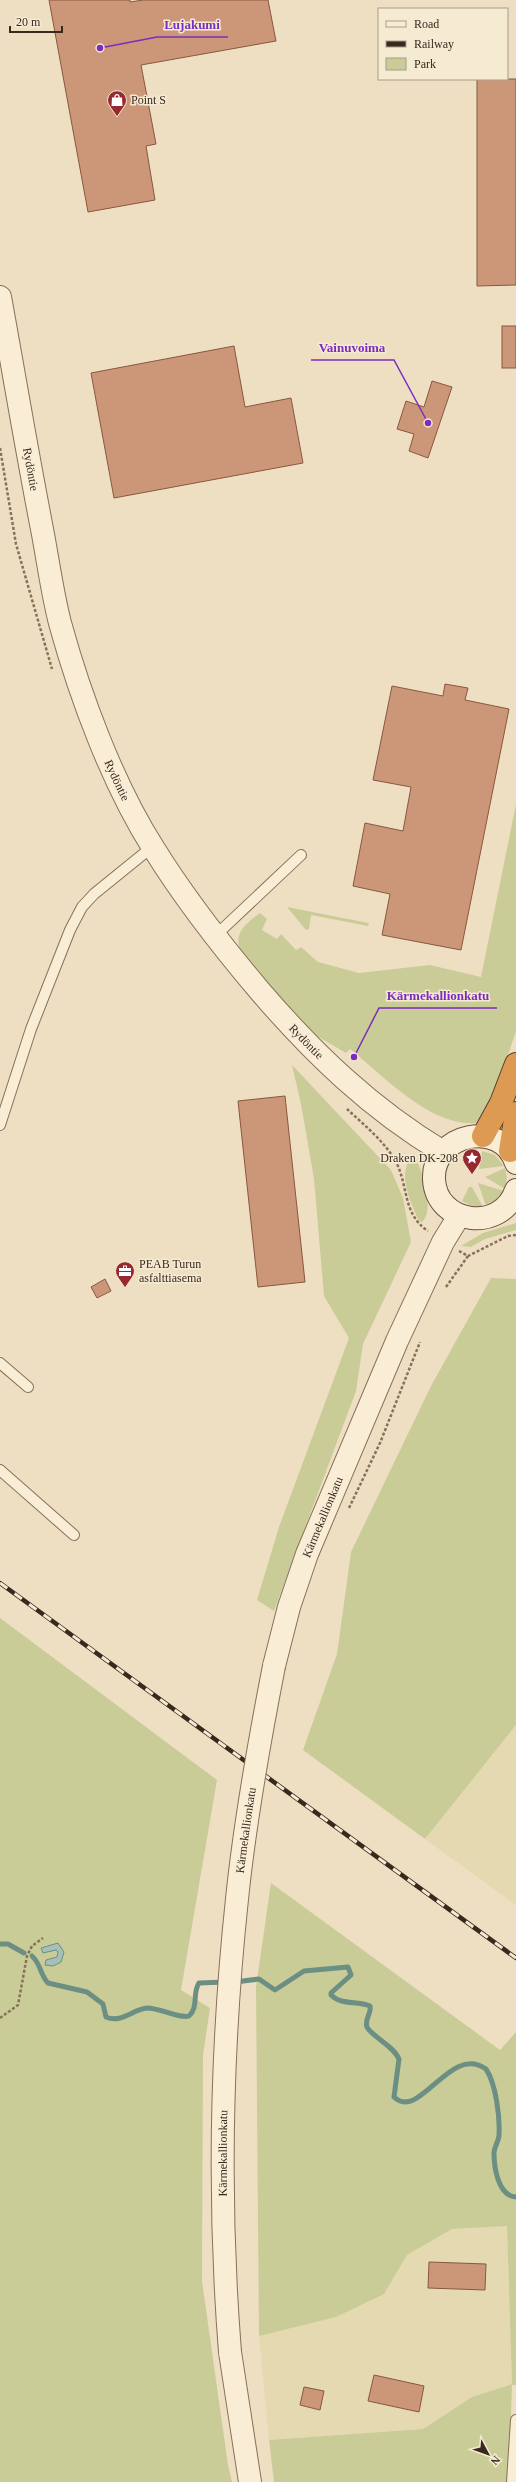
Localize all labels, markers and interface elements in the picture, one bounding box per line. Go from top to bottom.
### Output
scale bar [10,8,62,34]
legend [378,8,508,80]
callout: Lujakumi [157,12,228,37]
text: 20 m [16,15,41,29]
text: Lujakumi [164,17,220,32]
text: Road [414,17,439,31]
text: Railway [414,37,454,51]
text: Park [414,57,436,71]
shop icon: Point S [106,89,128,117]
place label: Point S [131,93,166,107]
callout: Vainuvoima [311,335,394,360]
text: Vainuvoima [319,340,386,355]
street label: Rydöntie [20,447,42,492]
street label: Rydöntie [102,758,133,803]
callout: Kärmekallionkatu [379,983,497,1008]
text: Kärmekallionkatu [387,988,489,1003]
street label: Rydöntie [286,1021,326,1062]
place icon: Draken DK-208 [461,1147,483,1175]
place label: Draken DK-208 [380,1151,458,1165]
place label: PEAB Turun asfalttiasema [139,1257,202,1285]
office icon: PEAB Turun asfalttiasema [114,1260,136,1288]
street label: Kärmekallionkatu [299,1474,346,1560]
street label: Kärmekallionkatu [233,1786,259,1874]
street label: Kärmekallionkatu [216,2110,230,2197]
north arrow [468,2434,508,2474]
text: N [488,2454,503,2468]

